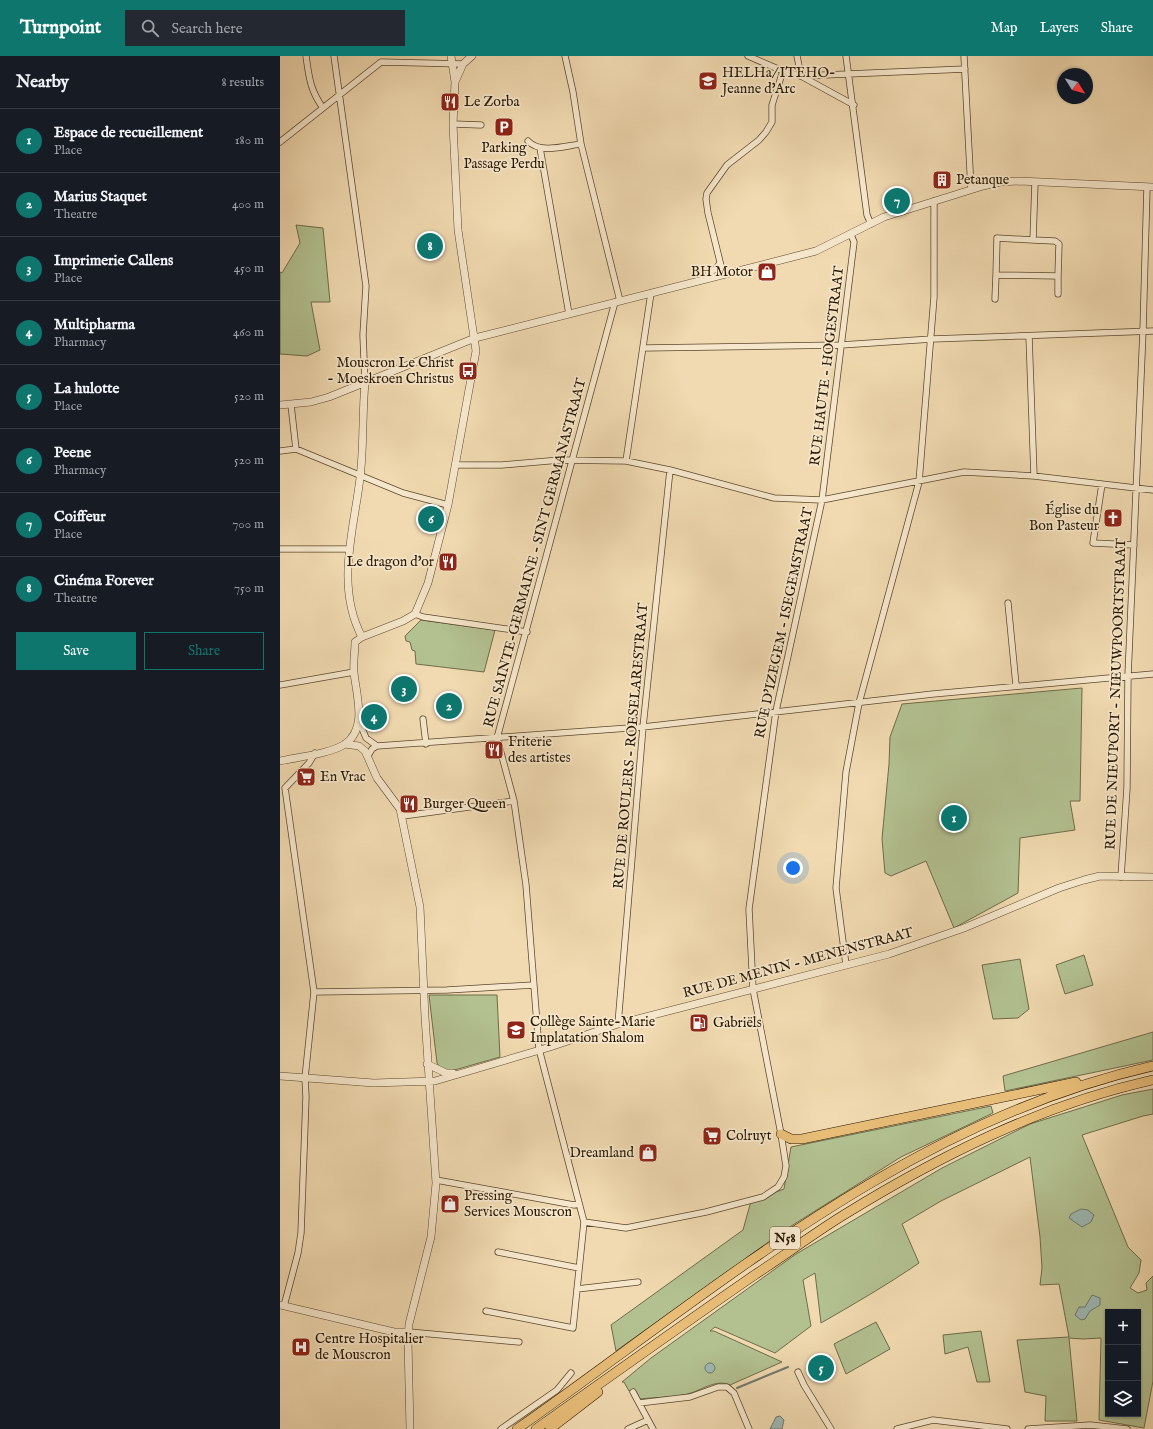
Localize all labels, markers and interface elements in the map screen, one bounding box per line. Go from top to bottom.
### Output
search box [125,10,405,46]
text: Turnpoint [20,16,101,40]
icon: search [139,17,161,39]
text: Search here [171,19,243,38]
text: Map [991,19,1018,37]
text: Layers [1040,19,1079,37]
text: Share [1101,19,1133,37]
place label: HELHa/ ITEHO- Jeanne d'Arc [720,64,835,98]
north arrow [1057,68,1093,104]
school or university icon: HELHa/ ITEHO- Jeanne d'Arc [697,70,719,92]
text: Nearby [16,72,69,93]
text: 8 results [221,74,264,91]
restaurant icon: Le Zorba [439,91,461,113]
place label: Le Zorba [464,93,521,111]
parking icon: Parking Passage Perdu [493,116,515,138]
text: Espace de recueillement [54,123,203,142]
text: 1 [27,132,31,149]
text: 180 m [235,132,264,149]
place label: Parking Passage Perdu [463,139,545,173]
text: Place [54,142,82,159]
building icon: Petanque [931,169,953,191]
place label: Petanque [956,171,1010,189]
pin: 7 [884,186,910,216]
text: Marius Staquet [54,187,147,206]
text: 2 [26,196,32,213]
text: 400 m [232,196,264,213]
text: Theatre [54,206,97,223]
pin: 8 [417,231,443,261]
text: Imprimerie Callens [54,251,173,270]
text: 3 [27,260,31,277]
text: 450 m [234,260,264,277]
shop icon: BH Motor [756,261,778,283]
place label: BH Motor [691,263,753,281]
street label: RUE HAUTE - HOGESTRAAT [806,264,848,467]
text: Place [54,270,82,287]
text: Multipharma [54,315,135,334]
text: 4 [26,324,32,341]
text: 460 m [233,324,264,341]
text: Pharmacy [54,334,106,351]
place label: Mouscron Le Christ - Moeskroen Christus [327,354,454,388]
bus stop icon: Mouscron Le Christ - Moeskroen Christus [457,360,479,382]
street label: RUE SAINTE-GERMAINE - SINT GERMANASTRAAT [480,376,591,730]
text: La hulotte [54,379,119,398]
text: 5 [27,388,31,405]
text: 520 m [234,388,264,405]
text: Place [54,398,82,415]
text: Peene [54,443,91,462]
text: 6 [26,452,32,469]
text: 520 m [234,452,264,469]
text: Pharmacy [54,462,106,479]
place label: Église du Bon Pasteur [1029,500,1099,535]
pin: 6 [418,504,444,534]
street label: RUE D'IZEGEM - ISEGEMSTRAAT [751,505,817,740]
text: Coiffeur [54,507,106,526]
church icon: Église du Bon Pasteur [1102,507,1124,529]
text: 7 [26,516,32,533]
text: 700 m [232,516,264,533]
text: Place [54,526,82,543]
street label: RUE DE NIEUPORT - NIEUWPOORTSTRAAT [1102,537,1130,850]
restaurant icon: Le dragon d'or [437,551,459,573]
place label: Le dragon d'or [346,553,434,571]
text: Cinéma Forever [54,571,154,590]
text: 8 [26,580,32,597]
text: 750 m [234,580,264,597]
text: Theatre [54,590,97,607]
street label: RUE DE ROULERS - ROESELARESTRAAT [610,601,653,890]
button: Save [16,632,136,670]
button: Share [144,632,264,670]
pin: 3 [391,674,417,704]
pin: 2 [436,691,462,721]
pin: 4 [361,702,387,732]
place label: Friterie des artistes [508,733,571,767]
restaurant icon: Friterie des artistes [483,739,505,761]
supermarket icon: En Vrac [295,766,317,788]
place label: En Vrac [320,768,366,786]
restaurant icon: Burger Queen [398,793,420,815]
place label: Burger Queen [423,795,506,813]
pin: 1 [941,803,967,833]
your location [783,858,803,878]
street label: RUE DE MENIN - MENENSTRAAT [681,923,916,1002]
fuel station icon: Gabriëls [688,1012,710,1034]
place label: Collège Sainte-Marie Implatation Shalom [530,1013,656,1047]
place label: Gabriëls [713,1014,762,1032]
school or university icon: Collège Sainte-Marie Implatation Shalom [505,1019,527,1041]
supermarket icon: Colruyt [701,1125,723,1147]
place label: Colruyt [726,1127,772,1145]
shop icon: Dreamland [637,1142,659,1164]
place label: Dreamland [570,1144,635,1162]
place label: Pressing Services Mouscron [464,1187,572,1221]
shop icon: Pressing Services Mouscron [439,1193,461,1215]
road number: N58 [770,1227,800,1249]
map controls [1105,1309,1141,1417]
button: + [1105,1309,1141,1345]
place label: Centre Hospitalier de Mouscron [315,1330,424,1364]
hospital icon: Centre Hospitalier de Mouscron [290,1336,312,1358]
button: − [1105,1345,1141,1381]
pin: 5 [808,1353,834,1383]
button: layers [1105,1381,1141,1417]

